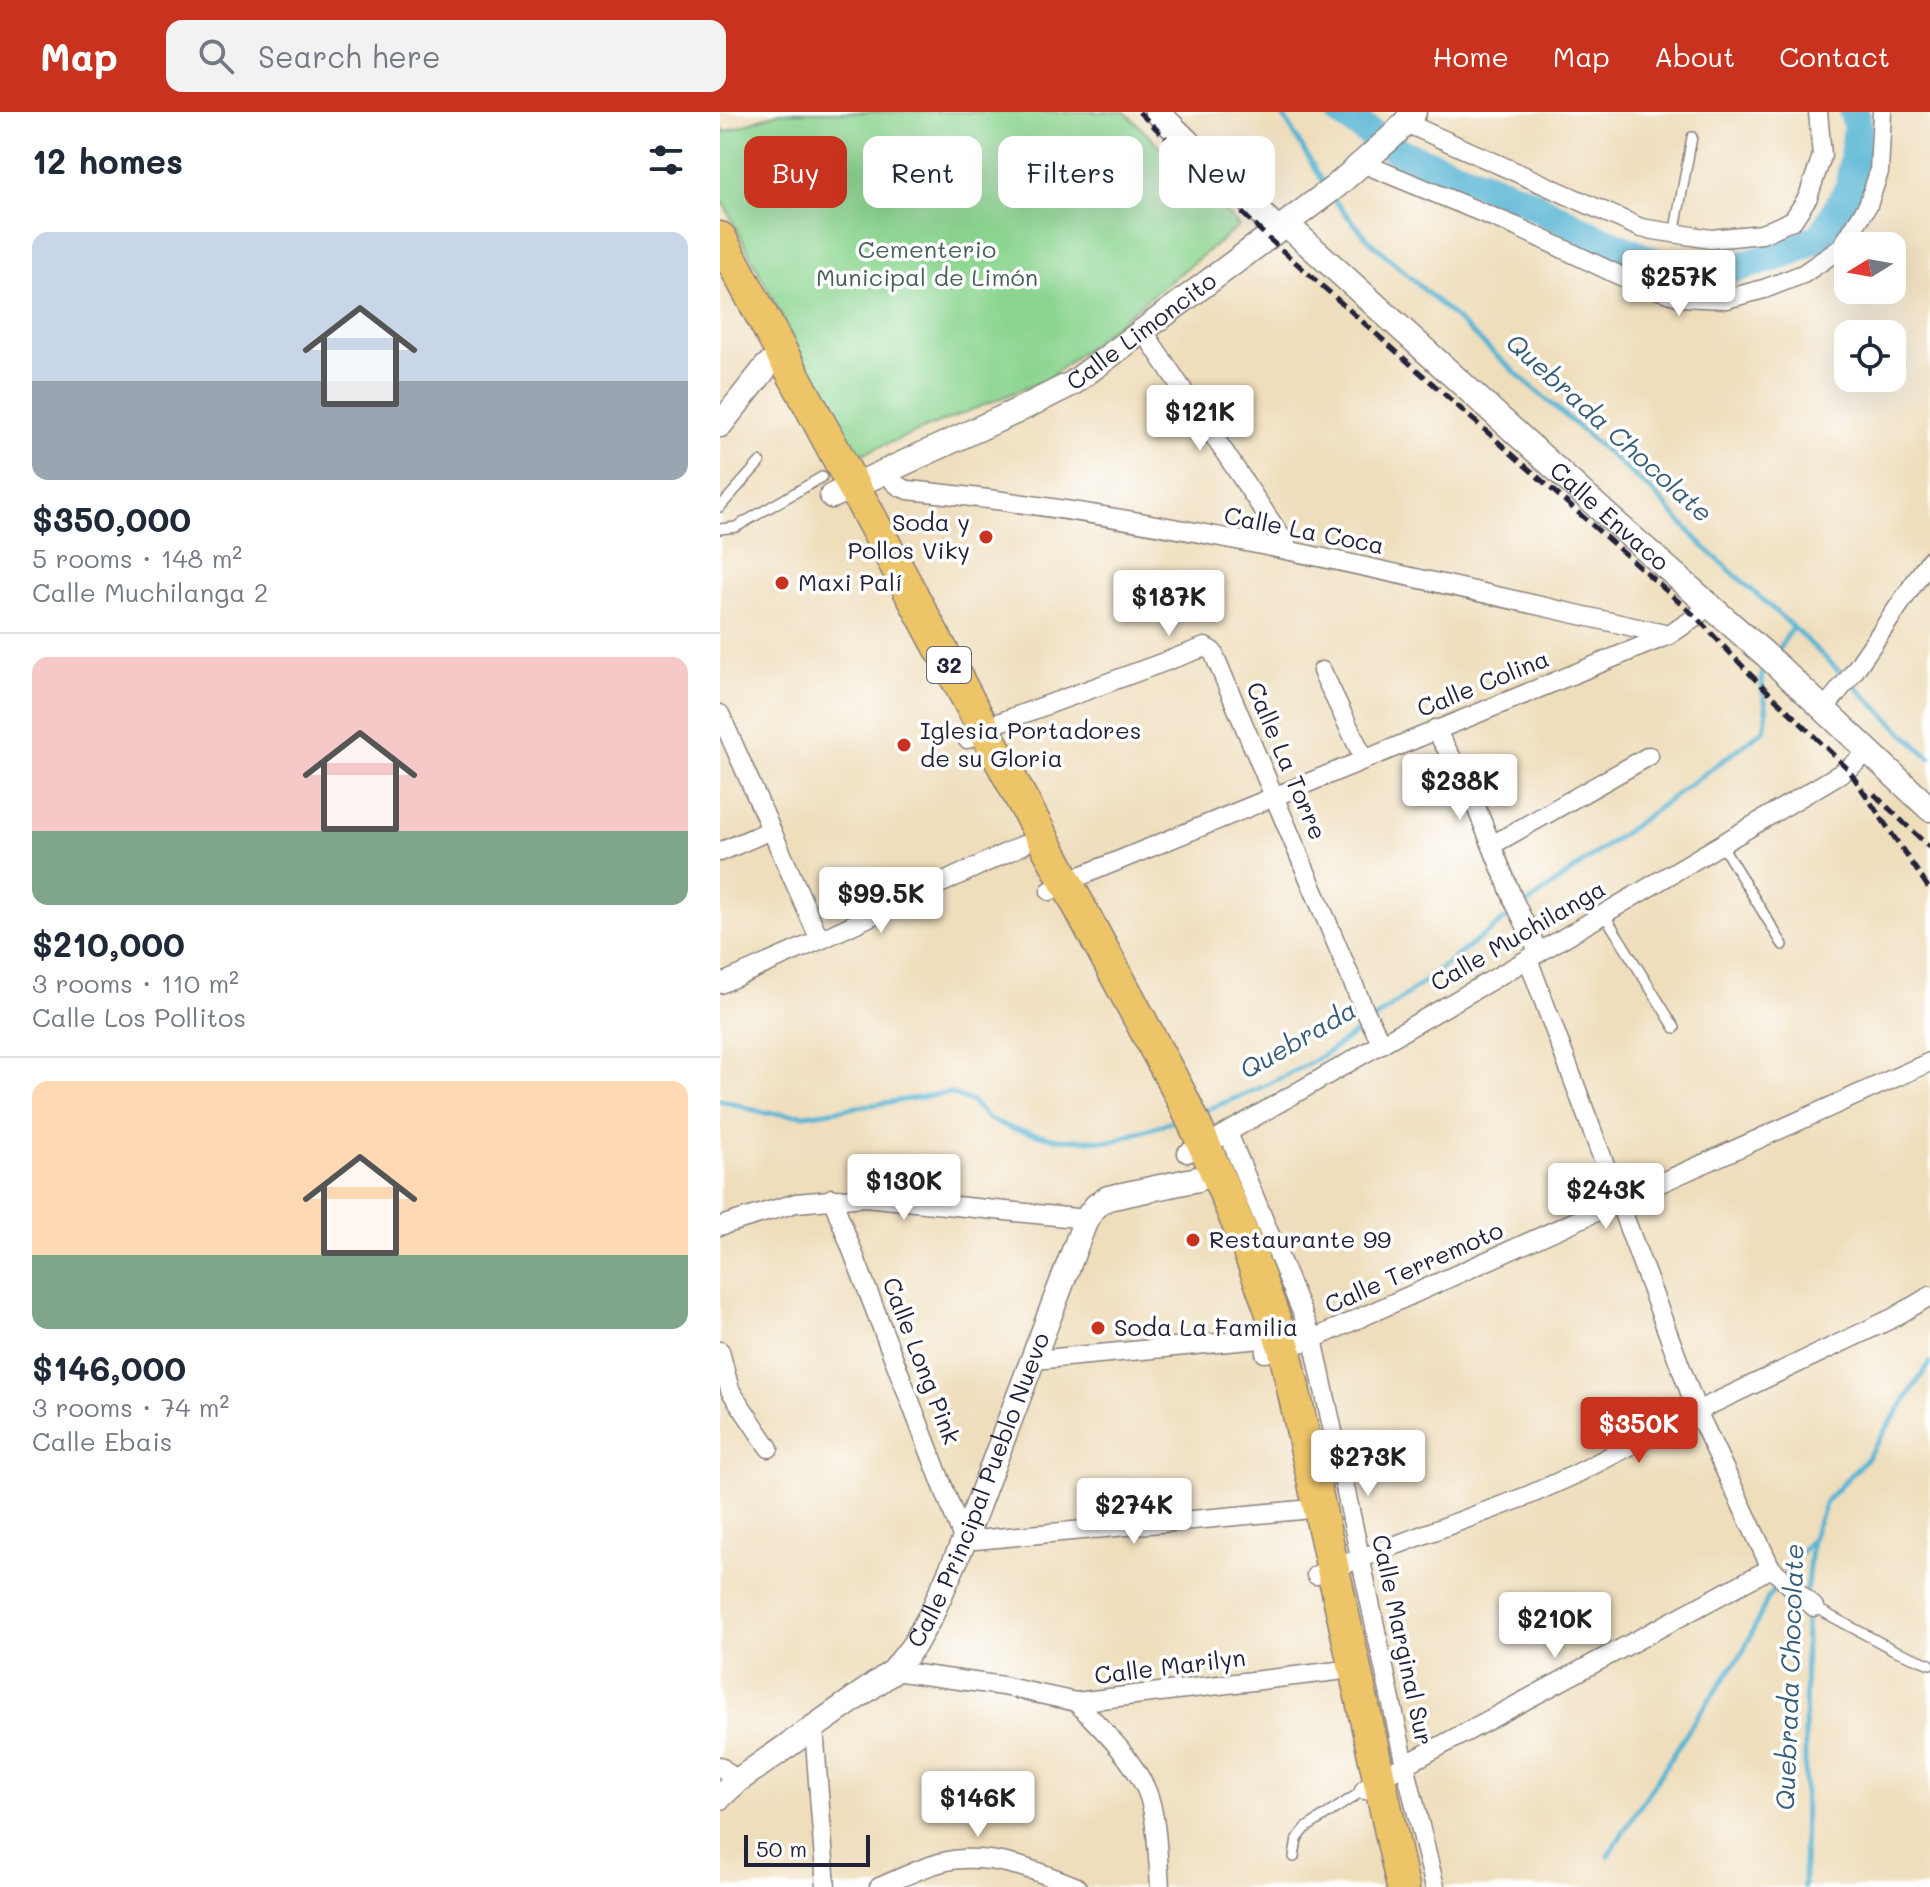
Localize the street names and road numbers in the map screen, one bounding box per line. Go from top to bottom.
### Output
street label: Calle Limoncito [1060,264,1222,397]
street label: Calle Envaco [1544,454,1676,577]
street label: Calle La Coca [1222,499,1387,560]
street label: Calle Colina [1412,642,1553,723]
road number: 32 [927,647,971,683]
street label: Calle La Torre [1240,677,1335,844]
street label: Calle Muchilanga [1424,872,1610,997]
street label: Calle Terremoto [1319,1213,1507,1320]
street label: Calle Long Pink [876,1273,968,1448]
street label: Calle Principal Pueblo Nuevo [899,1328,1056,1652]
street label: Calle Marginal Sur [1366,1531,1441,1748]
street label: Calle Marilyn [1092,1641,1247,1690]

